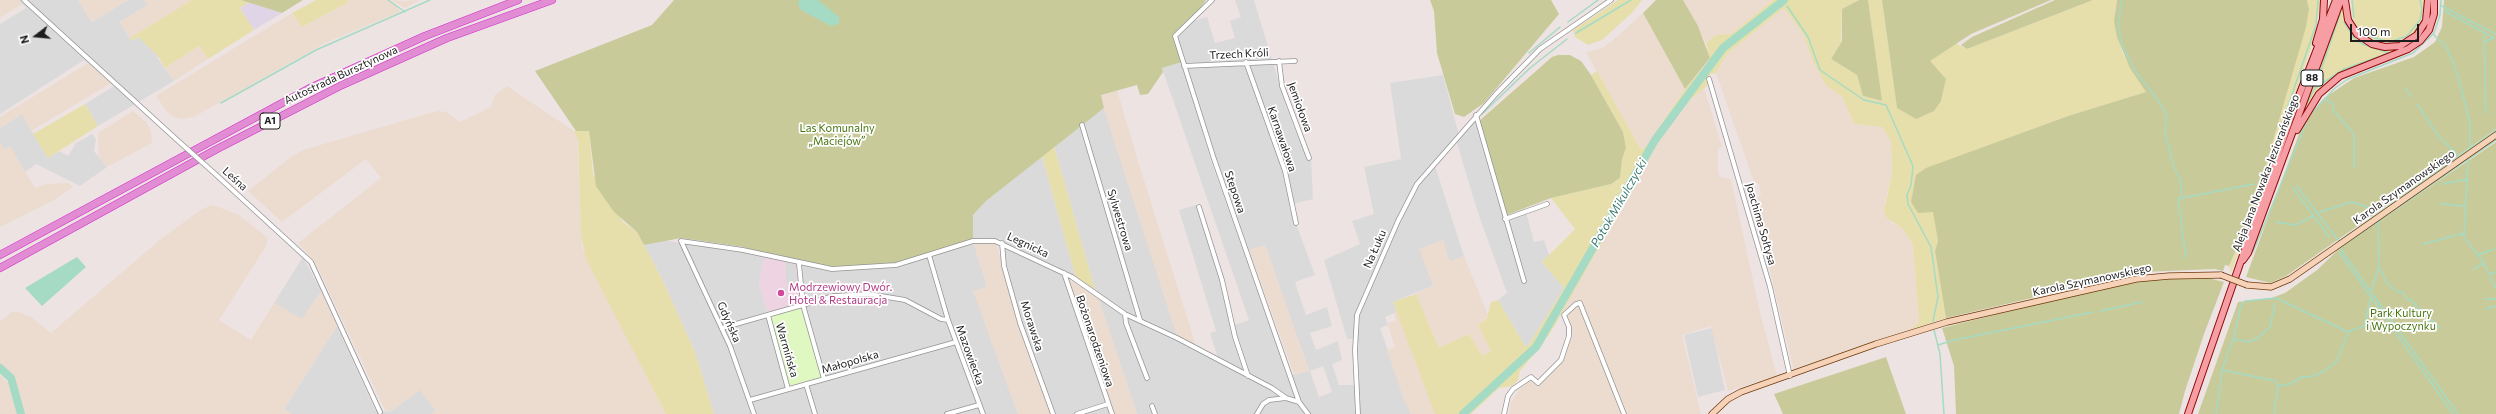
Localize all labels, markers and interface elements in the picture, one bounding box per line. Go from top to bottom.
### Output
north arrow [16,16,56,56]
scale bar [2352,16,2421,42]
text: 100 m [2357,24,2391,38]
text: N [17,34,31,45]
street label: Autostrada Bursztynowa [282,43,400,107]
street label: Trzech Króli [1209,46,1269,62]
road number: 88 [2301,70,2323,86]
street label: Jemiołowa [1285,80,1315,134]
street label: Aleja Jana Nowaka-Jeziorańskiego [2230,92,2302,254]
street label: Karnawałowa [1265,105,1299,173]
road number: A1 [260,113,280,129]
park label: Las Komunalny „Maciejów” [799,121,875,147]
street label: Karola Szymanowskiego [2351,147,2457,227]
water label: Potok Mikulczycki [1588,156,1650,250]
street label: Leśna [220,164,250,194]
street label: Stepowa [1222,169,1248,215]
street label: Joachima Sołtysa [1743,181,1779,267]
street label: Sylwestrowa [1104,188,1136,252]
street label: Na Łuku [1361,228,1389,270]
street label: Legnicka [1005,230,1051,260]
street label: Karola Szymanowskiego [2031,261,2153,299]
place label: Modrzewiowy Dwór. Hotel & Restauracja [789,280,892,306]
marker: Modrzewiowy Dwór. Hotel & Restauracja [776,288,786,298]
street label: Bożonarodzeniowa [1073,293,1117,389]
street label: Morawska [1018,299,1046,353]
street label: Gdyńska [714,300,744,344]
park label: Park Kultury i Wypoczynku [2366,306,2436,332]
street label: Warmińska [773,321,801,379]
street label: Mazowiecka [953,323,987,387]
street label: Małopolska [820,348,880,376]

